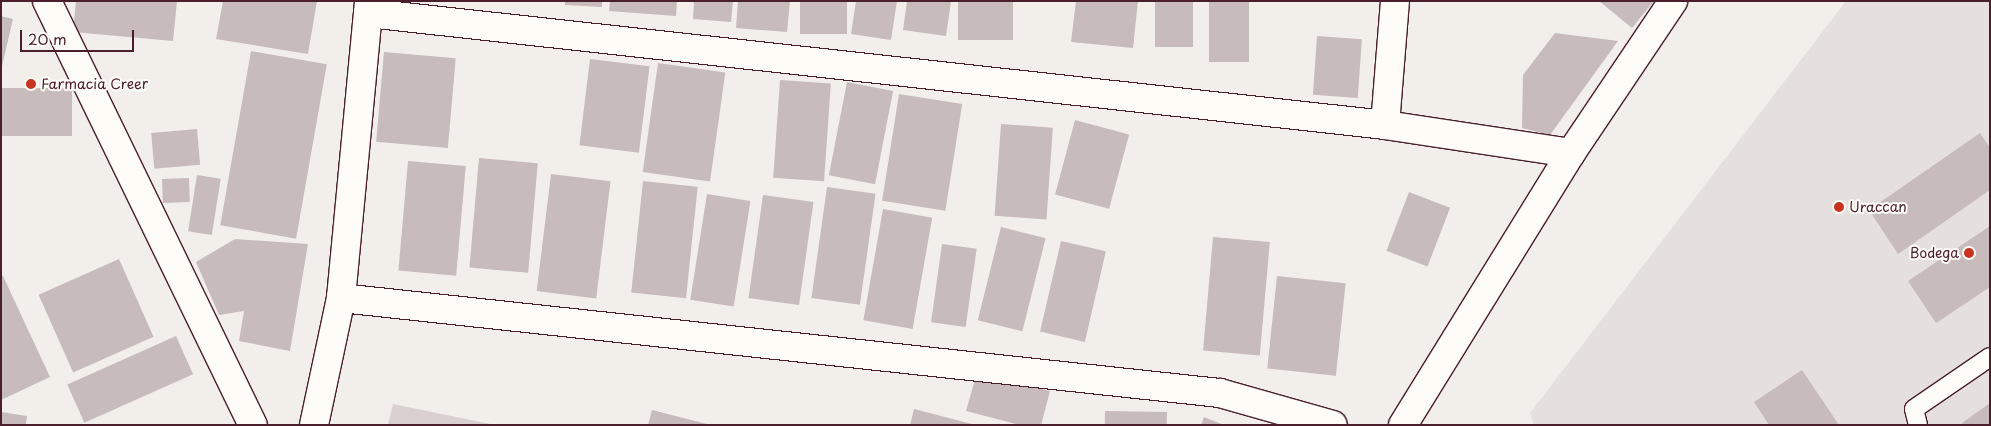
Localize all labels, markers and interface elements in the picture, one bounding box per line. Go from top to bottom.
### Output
scale bar [22,20,136,52]
text: 20 m [28,27,67,50]
place label: Farmacia Creer [41,76,148,92]
marker: Farmacia Creer [25,78,37,90]
place label: Uraccan [1849,199,1907,215]
marker: Uraccan [1833,201,1845,213]
place label: Bodega [1910,245,1959,261]
marker: Bodega [1963,247,1975,259]

